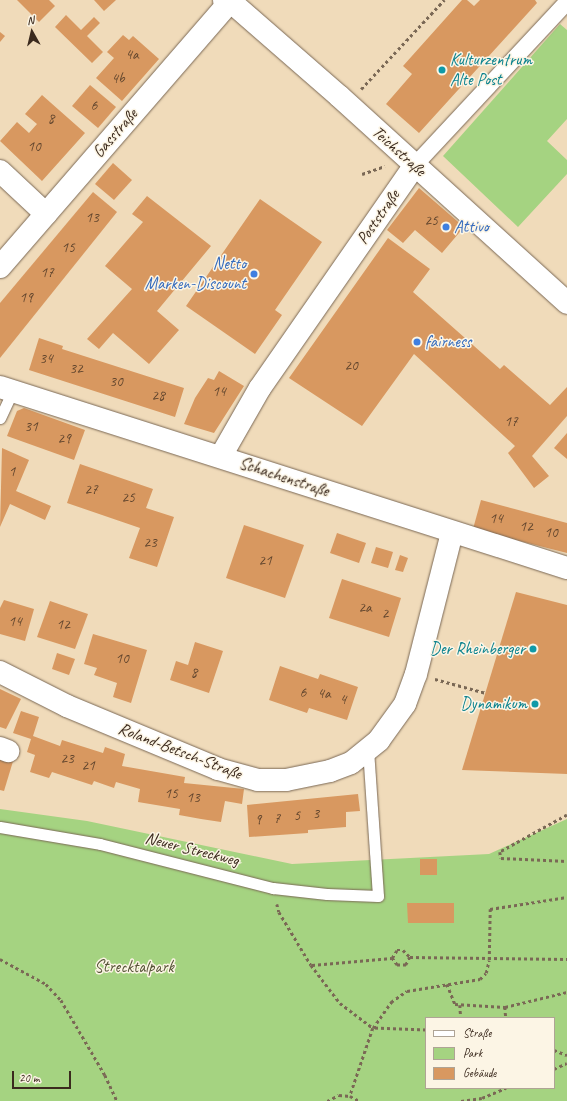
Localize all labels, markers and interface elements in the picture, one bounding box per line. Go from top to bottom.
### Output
north arrow [12,12,52,52]
text: N [26,13,35,28]
house number: 4a [125,46,139,64]
place label: Kulturzentrum Alte Post [450,50,532,90]
marker: Kulturzentrum Alte Post [437,65,447,75]
house number: 4b [111,70,125,88]
house number: 6 [91,97,97,115]
street label: Gasstraße [88,104,142,162]
house number: 8 [48,110,54,128]
street label: Teichstraße [368,121,430,181]
house number: 10 [27,138,41,156]
street label: Poststraße [352,186,404,248]
house number: 13 [85,209,99,227]
house number: 25 [424,212,438,230]
place label: Attivo [454,217,489,237]
marker: Attivo [441,222,451,232]
house number: 15 [61,239,75,257]
place label: Netto Marken-Discount [145,254,246,294]
house number: 17 [40,264,54,282]
marker: Netto Marken-Discount [249,269,259,279]
house number: 19 [19,289,33,307]
place label: fairness [425,332,471,352]
marker: fairness [412,337,422,347]
house number: 34 [39,350,53,368]
house number: 20 [344,357,358,375]
house number: 32 [69,360,83,378]
house number: 30 [109,373,123,391]
house number: 14 [212,383,226,401]
house number: 28 [151,387,165,405]
house number: 17 [504,413,518,431]
house number: 31 [24,418,38,436]
house number: 29 [57,430,71,448]
street label: Schachenstraße [236,453,332,501]
house number: 1 [9,463,15,481]
house number: 27 [84,481,98,499]
house number: 25 [121,489,135,507]
house number: 14 [489,510,503,528]
house number: 12 [519,518,533,536]
house number: 10 [544,524,558,542]
house number: 23 [143,534,157,552]
house number: 21 [258,552,272,570]
house number: 2a [358,599,372,617]
house number: 2 [382,605,388,623]
house number: 14 [8,613,22,631]
house number: 12 [56,616,70,634]
place label: Der Rheinberger [429,639,525,659]
marker: Der Rheinberger [528,644,538,654]
house number: 10 [115,650,129,668]
house number: 8 [191,664,197,682]
house number: 6 [300,684,306,702]
house number: 4a [317,685,331,703]
house number: 4 [340,691,346,709]
place label: Dynamikum [461,694,527,714]
marker: Dynamikum [530,699,540,709]
street label: Roland-Betsch-Straße [116,718,244,784]
house number: 23 [60,750,74,768]
house number: 21 [81,757,95,775]
house number: 15 [164,785,178,803]
house number: 13 [186,789,200,807]
house number: 3 [313,805,319,823]
house number: 5 [294,807,300,825]
house number: 7 [274,810,280,828]
house number: 9 [255,811,261,829]
street label: Neuer Streckweg [143,827,241,871]
park label: Strecktalpark [94,957,174,977]
legend [425,1017,555,1089]
text: Straße [463,1025,491,1041]
text: Park [463,1045,482,1061]
scale bar [14,1063,73,1089]
text: Gebäude [463,1065,496,1081]
text: 20 m [19,1070,39,1086]

